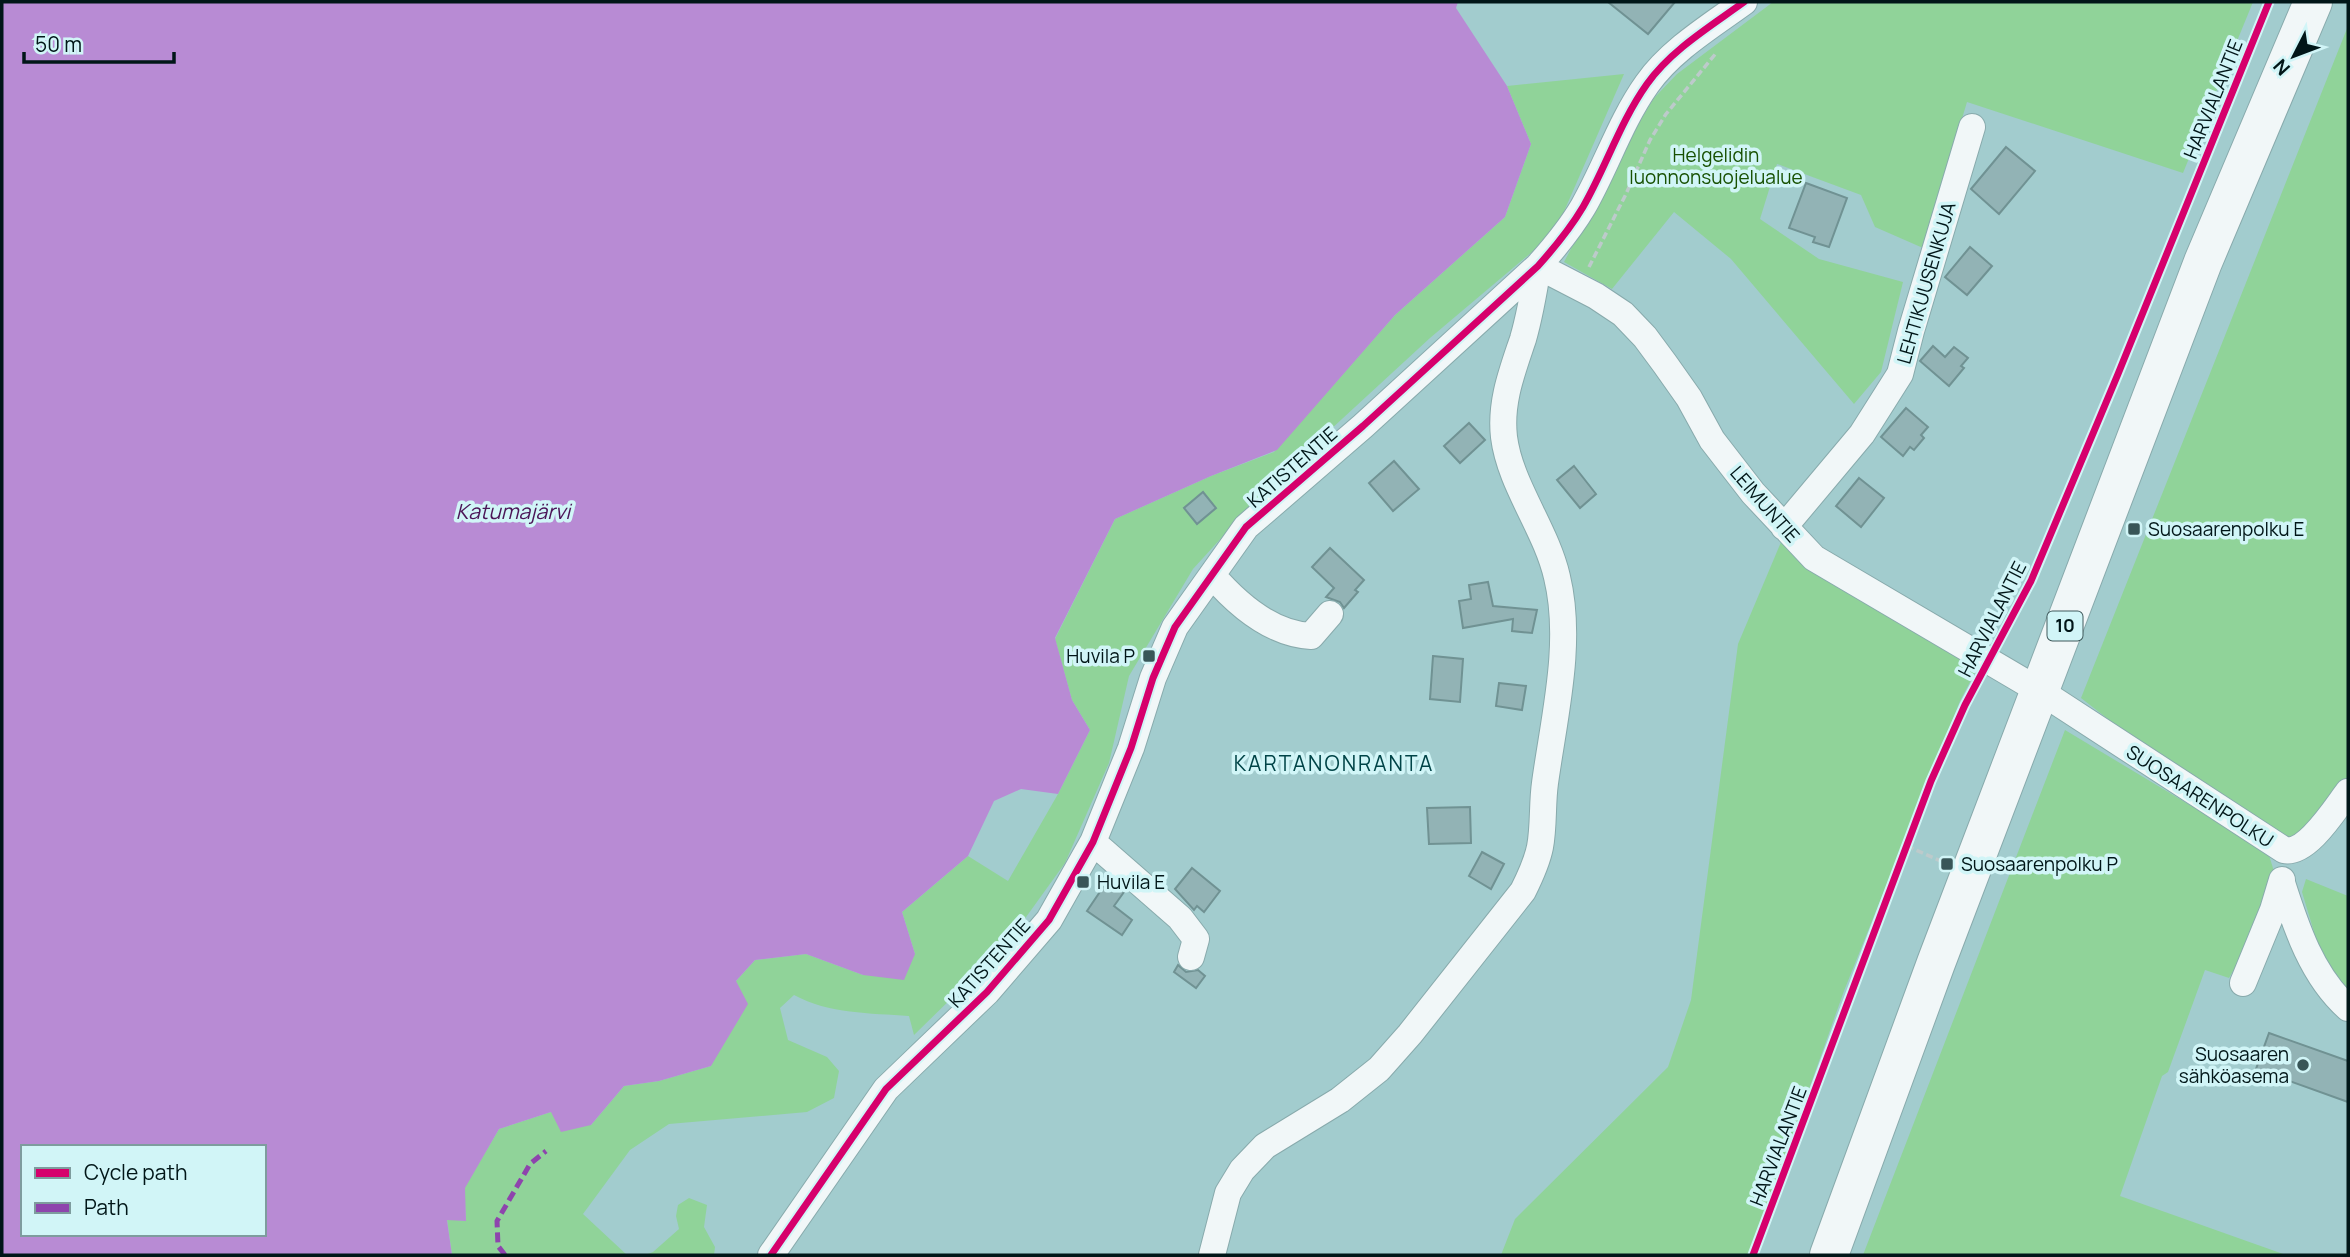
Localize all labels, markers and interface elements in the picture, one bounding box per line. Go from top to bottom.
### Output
scale bar [24,21,175,65]
north arrow [2259,21,2329,91]
text: 50 m [35,30,82,58]
street label: HARVIALANTIE [2177,36,2249,162]
text: N [2267,54,2296,81]
park label: Helgelidin luonnonsuojelualue [1629,142,1803,190]
street label: LEHTIKUUSENKUJA [1890,199,1962,367]
street label: KATISTENTIE [1241,421,1343,513]
street label: LEIMUNTIE [1724,460,1806,548]
water label: Katumajärvi [456,497,573,525]
place label: Suosaarenpolku E [2148,516,2304,542]
marker: Suosaarenpolku E [2126,521,2142,537]
street label: HARVIALANTIE [1952,557,2032,681]
road number: 10 [2048,612,2082,640]
place label: Huvila P [1066,643,1135,669]
marker: Huvila P [1141,648,1157,664]
street label: SUOSAARENPOLKU [2121,739,2279,853]
district label: KARTANONRANTA [1234,749,1434,777]
place label: Suosaarenpolku P [1961,851,2118,877]
marker: Suosaarenpolku P [1939,856,1955,872]
place label: Huvila E [1097,869,1165,895]
marker: Huvila E [1075,874,1091,890]
street label: KATISTENTIE [942,913,1036,1013]
place label: Suosaaren sähköasema [2179,1041,2289,1089]
marker: Suosaaren sähköasema [2295,1057,2311,1073]
street label: HARVIALANTIE [1743,1082,1813,1210]
legend [21,1145,266,1236]
text: Cycle path [84,1158,187,1186]
text: Path [84,1193,129,1221]

